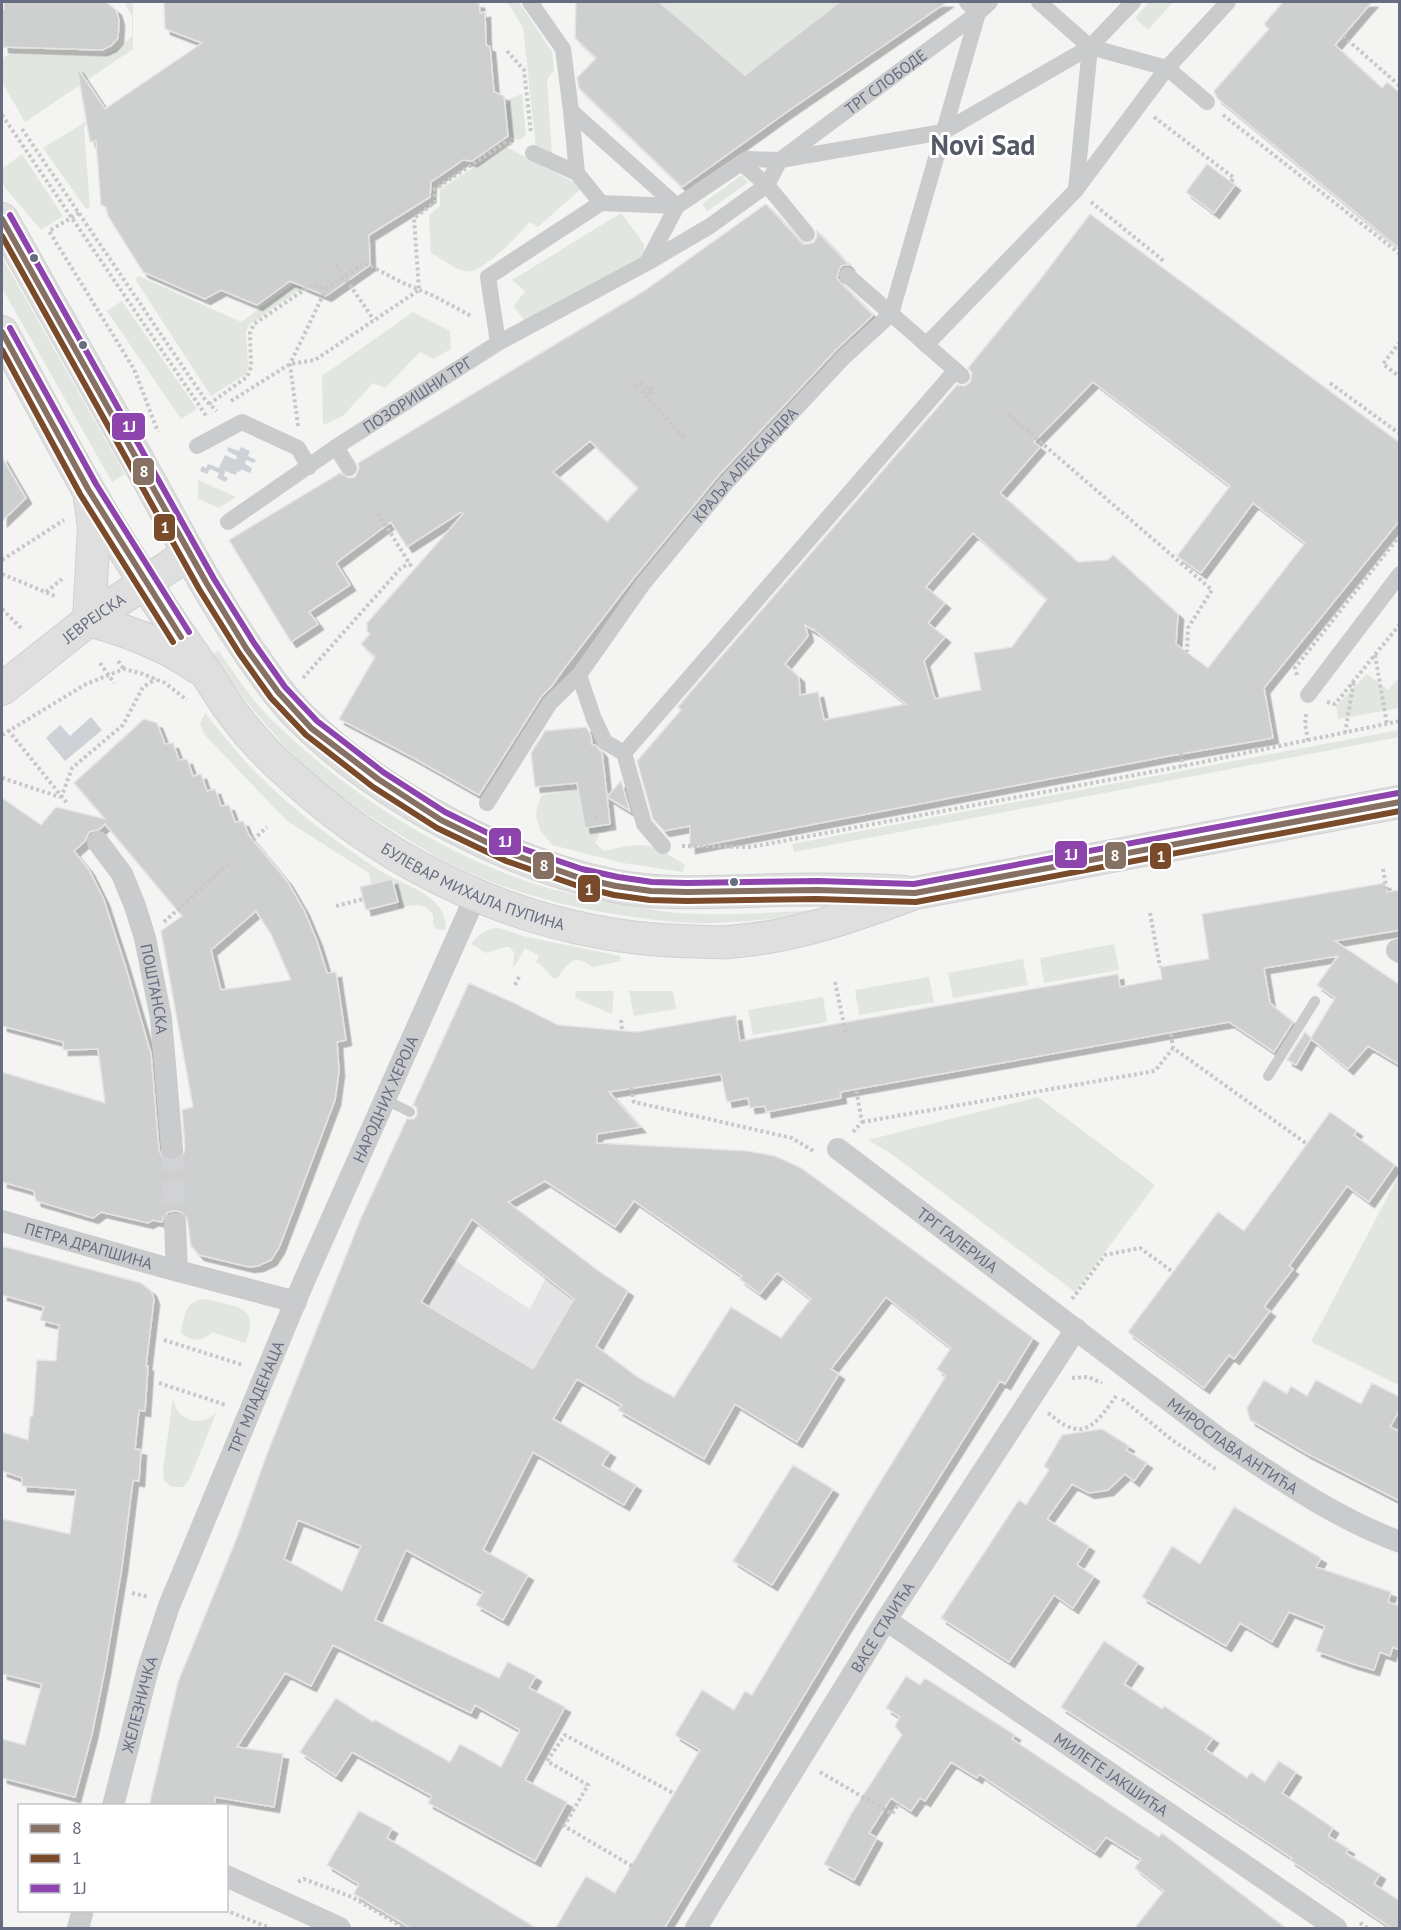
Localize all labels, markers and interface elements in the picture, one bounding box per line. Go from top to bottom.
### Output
street label: ТРГ СЛОБОДЕ [841,45,930,119]
district label: Novi Sad [931,126,1035,163]
unlabelled marker [28,252,40,264]
unlabelled marker [77,339,89,351]
street label: ПОЗОРИШНИ ТРГ [359,352,476,437]
street label: КРАЉА АЛЕКСАНДРА [688,402,802,526]
line badge: 1J [111,412,146,441]
text: 1J [122,416,136,436]
line badge: 8 [132,457,155,486]
text: 8 [139,461,149,481]
line badge: 1 [153,513,176,542]
text: 1 [160,517,170,537]
street label: ЈЕВРЕЈСКА [57,588,130,648]
line badge: 1J [488,827,522,856]
text: 1J [498,831,512,851]
street label: БУЛЕВАР МИХАЈЛА ПУПИНА [378,838,568,934]
line badge: 1J [1054,840,1088,869]
line badge: 8 [1104,841,1127,870]
line badge: 1 [1149,842,1172,870]
text: 1J [1064,844,1078,864]
text: 8 [1110,845,1120,865]
text: 1 [1156,846,1166,866]
line badge: 8 [532,851,555,880]
text: 8 [539,855,549,875]
line badge: 1 [577,874,601,903]
unlabelled marker [728,876,740,888]
text: 1 [584,879,594,899]
street label: ПОШТАНСКА [136,942,172,1036]
street label: НАРОДНИХ ХЕРОЈА [348,1032,422,1166]
street label: ТРГ ГАЛЕРИЈА [913,1203,1002,1277]
street label: ПЕТРА ДРАПШИНА [22,1218,155,1274]
street label: ТРГ МЛАДЕНАЦА [223,1337,288,1456]
street label: МИРОСЛАВА АНТИЋА [1164,1393,1302,1498]
street label: ВАСЕ СТАЈИЋА [846,1577,919,1676]
street label: ЖЕЛЕЗНИЧКА [117,1653,162,1756]
street label: МИЛЕТЕ ЈАКШИЋА [1050,1728,1173,1821]
legend [18,1804,228,1912]
text: 8 [72,1816,82,1839]
text: 1 [72,1846,82,1869]
text: 1J [72,1876,87,1899]

